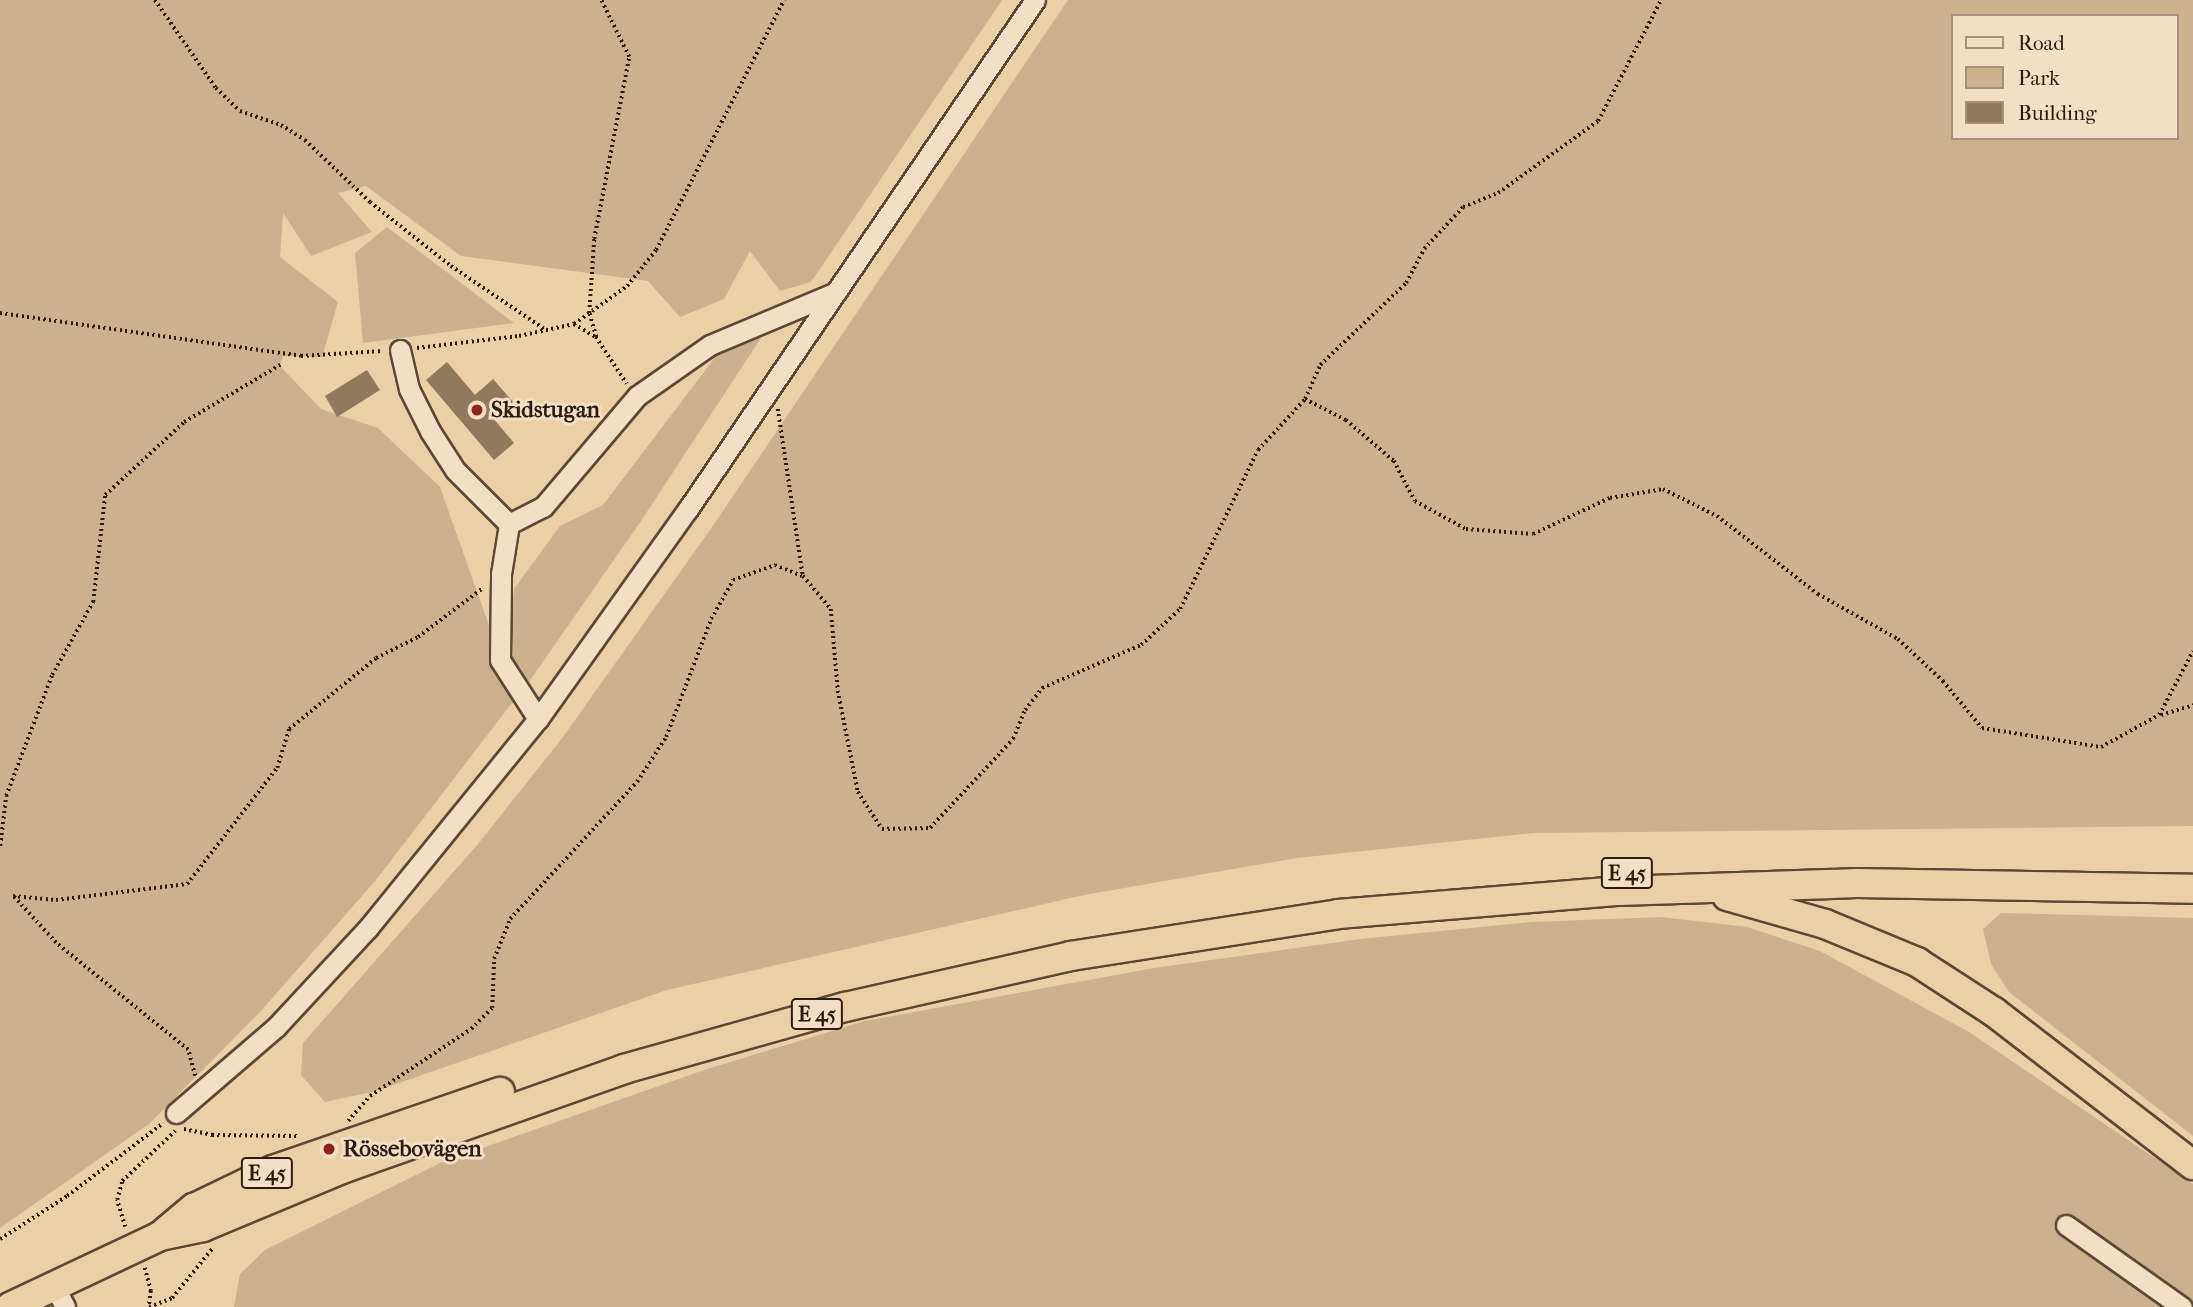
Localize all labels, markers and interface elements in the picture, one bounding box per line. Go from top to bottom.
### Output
legend [1952,14,2179,140]
text: Road [2018,31,2065,55]
text: Park [2018,66,2060,90]
text: Building [2018,101,2096,125]
place label: Skidstugan [491,396,600,424]
marker: Skidstugan [469,402,485,418]
road number: E 45 [1601,856,1653,890]
road number: E 45 [791,996,843,1032]
place label: Rössebovägen [343,1135,482,1163]
marker: Rössebovägen [321,1141,337,1157]
road number: E 45 [241,1156,293,1190]

